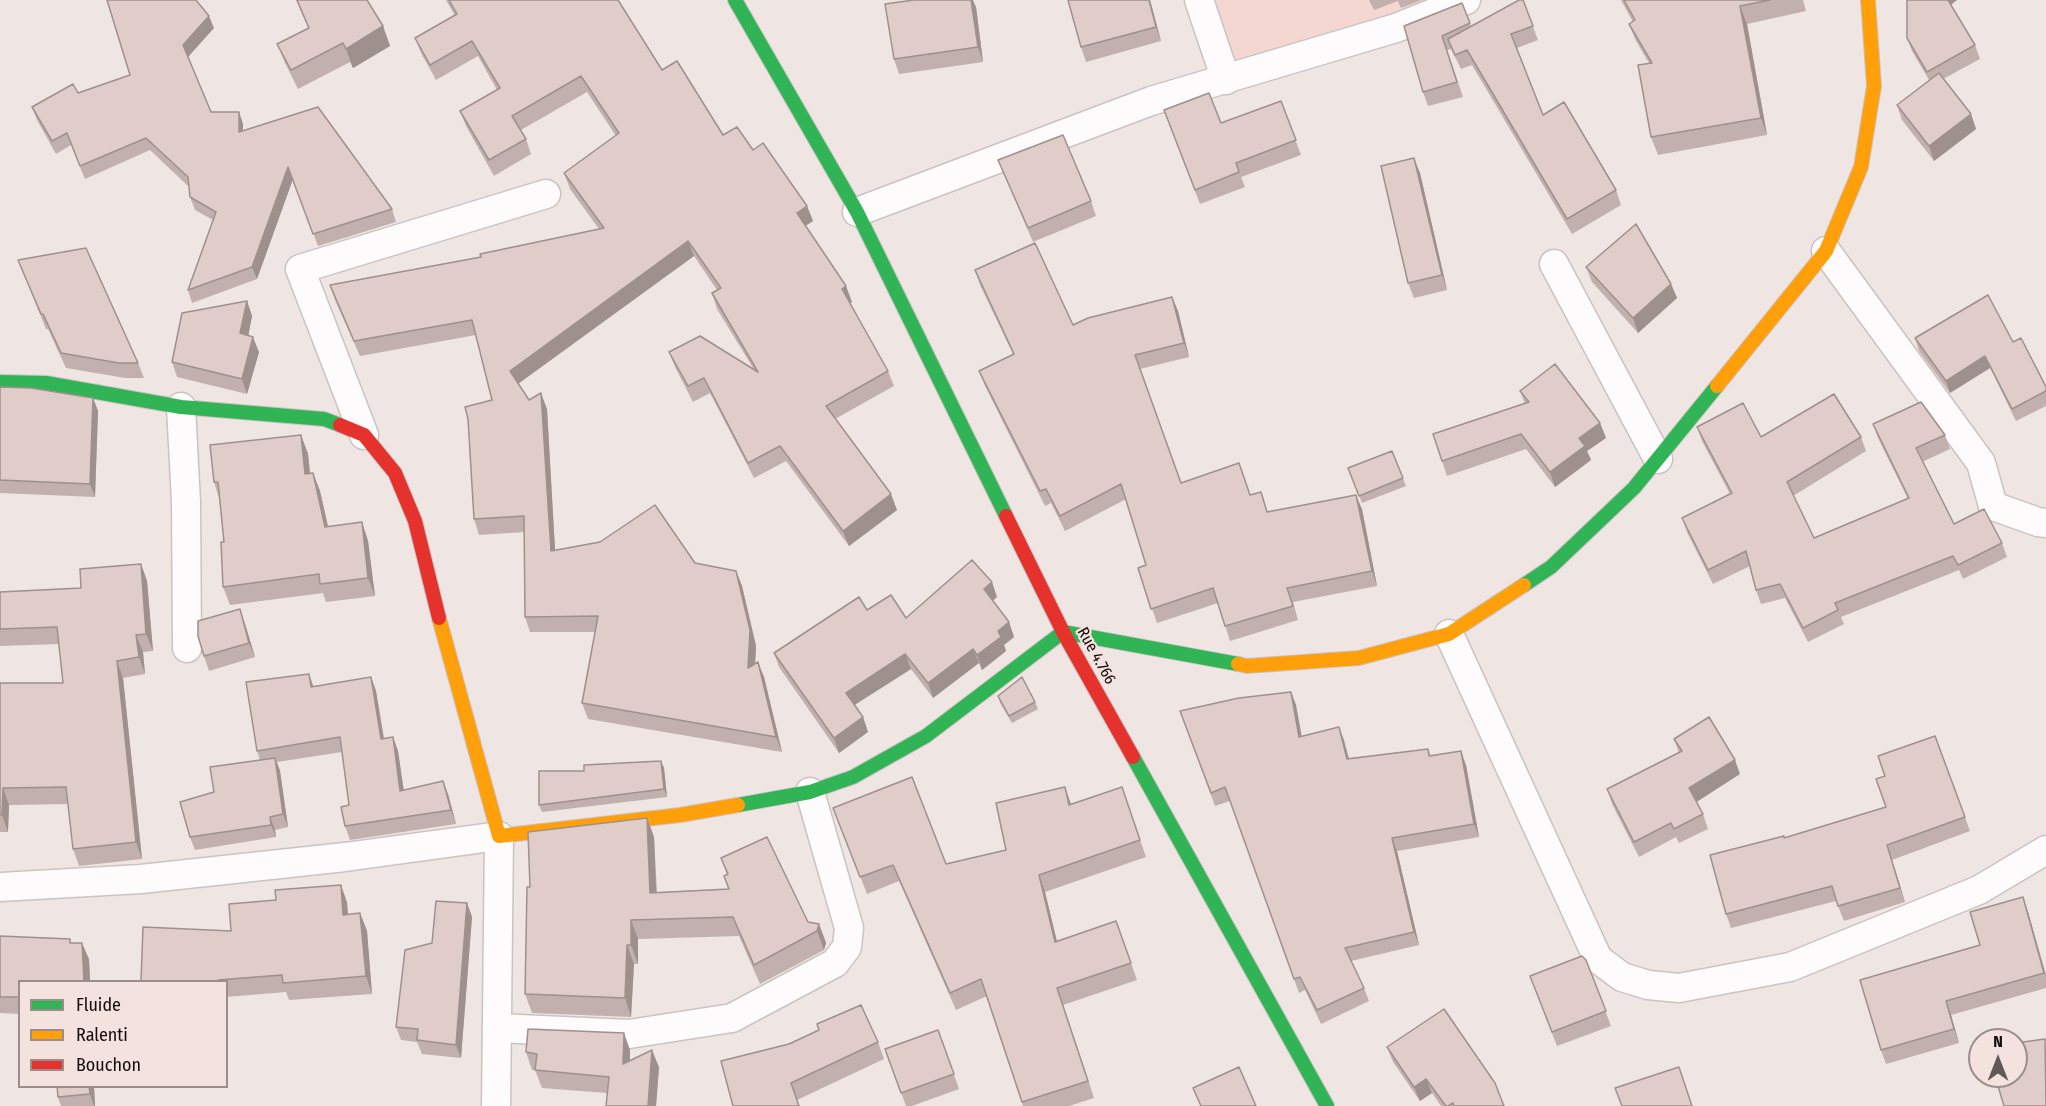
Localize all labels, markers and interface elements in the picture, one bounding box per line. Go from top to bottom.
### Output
street label: Rue 4.766 [1073,624,1119,688]
legend [18,980,228,1088]
text: Fluide [76,994,121,1016]
text: Ralenti [76,1024,128,1046]
north arrow [1968,1028,2028,1088]
text: N [1993,1032,2003,1051]
text: Bouchon [76,1054,141,1076]

